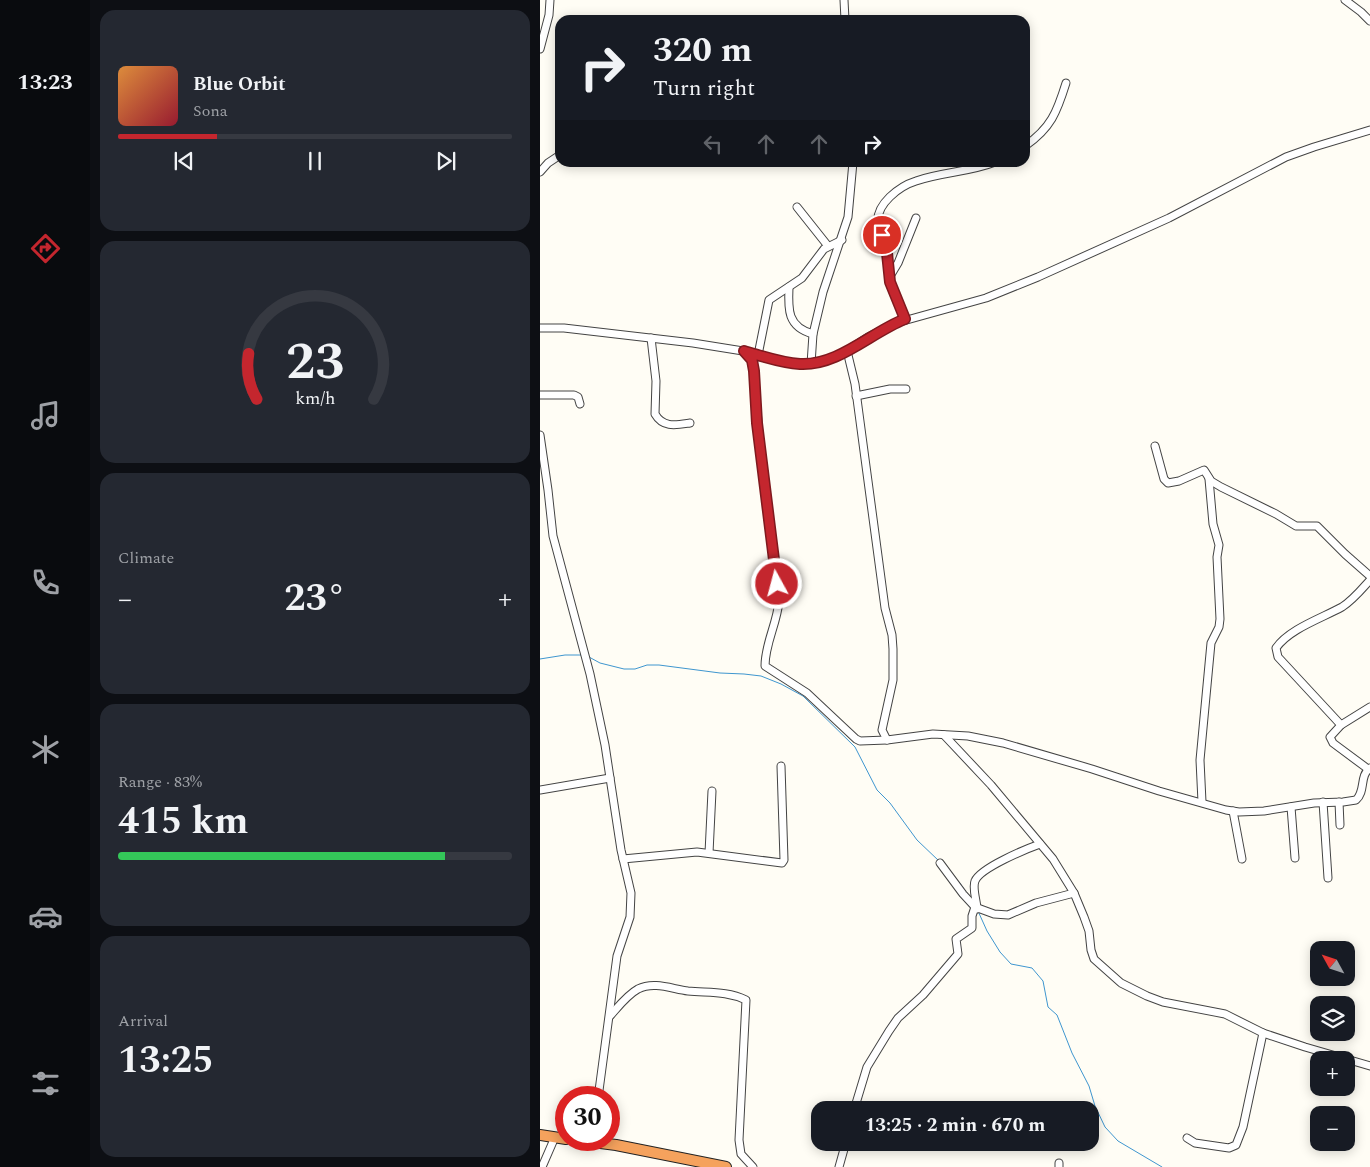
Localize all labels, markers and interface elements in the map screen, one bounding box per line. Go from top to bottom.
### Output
text: 320 m [653,24,752,77]
icon: right [570,35,635,100]
text: 13:23 [17,66,73,99]
text: Blue Orbit [193,70,286,99]
text: Turn right [653,72,755,105]
text: Sona [193,99,228,123]
icon: left [699,130,727,158]
icon: ahead [752,130,780,158]
icon: ahead [805,130,833,158]
icon: right [858,130,886,158]
icon: previous [170,147,198,175]
icon: pause [301,147,329,175]
icon: next [432,147,460,175]
pin [861,214,903,256]
icon: arrive [868,221,896,249]
icon: directions [28,231,63,266]
text: 23 [286,323,344,402]
text: km/h [295,385,335,412]
icon: music [28,398,63,433]
text: Climate [118,546,174,570]
position arrow [750,557,802,609]
icon: phone [28,565,63,600]
text: 23° [284,570,346,628]
text: − [118,578,132,621]
text: + [498,578,512,621]
icon: climate [28,732,63,767]
text: Range · 83% [118,770,202,794]
text: 415 km [118,793,249,851]
icon: car [28,899,63,934]
north arrow [1310,941,1355,986]
map controls [1310,941,1355,1151]
button: layers [1310,996,1355,1041]
text: Arrival [118,1009,168,1033]
text: 13:25 [118,1032,213,1090]
button: + [1310,1051,1355,1096]
icon: filters [28,1066,63,1101]
speed limit sign: 30 [555,1086,620,1151]
button: − [1310,1106,1355,1151]
text: 13:25 · 2 min · 670 m [865,1111,1045,1140]

